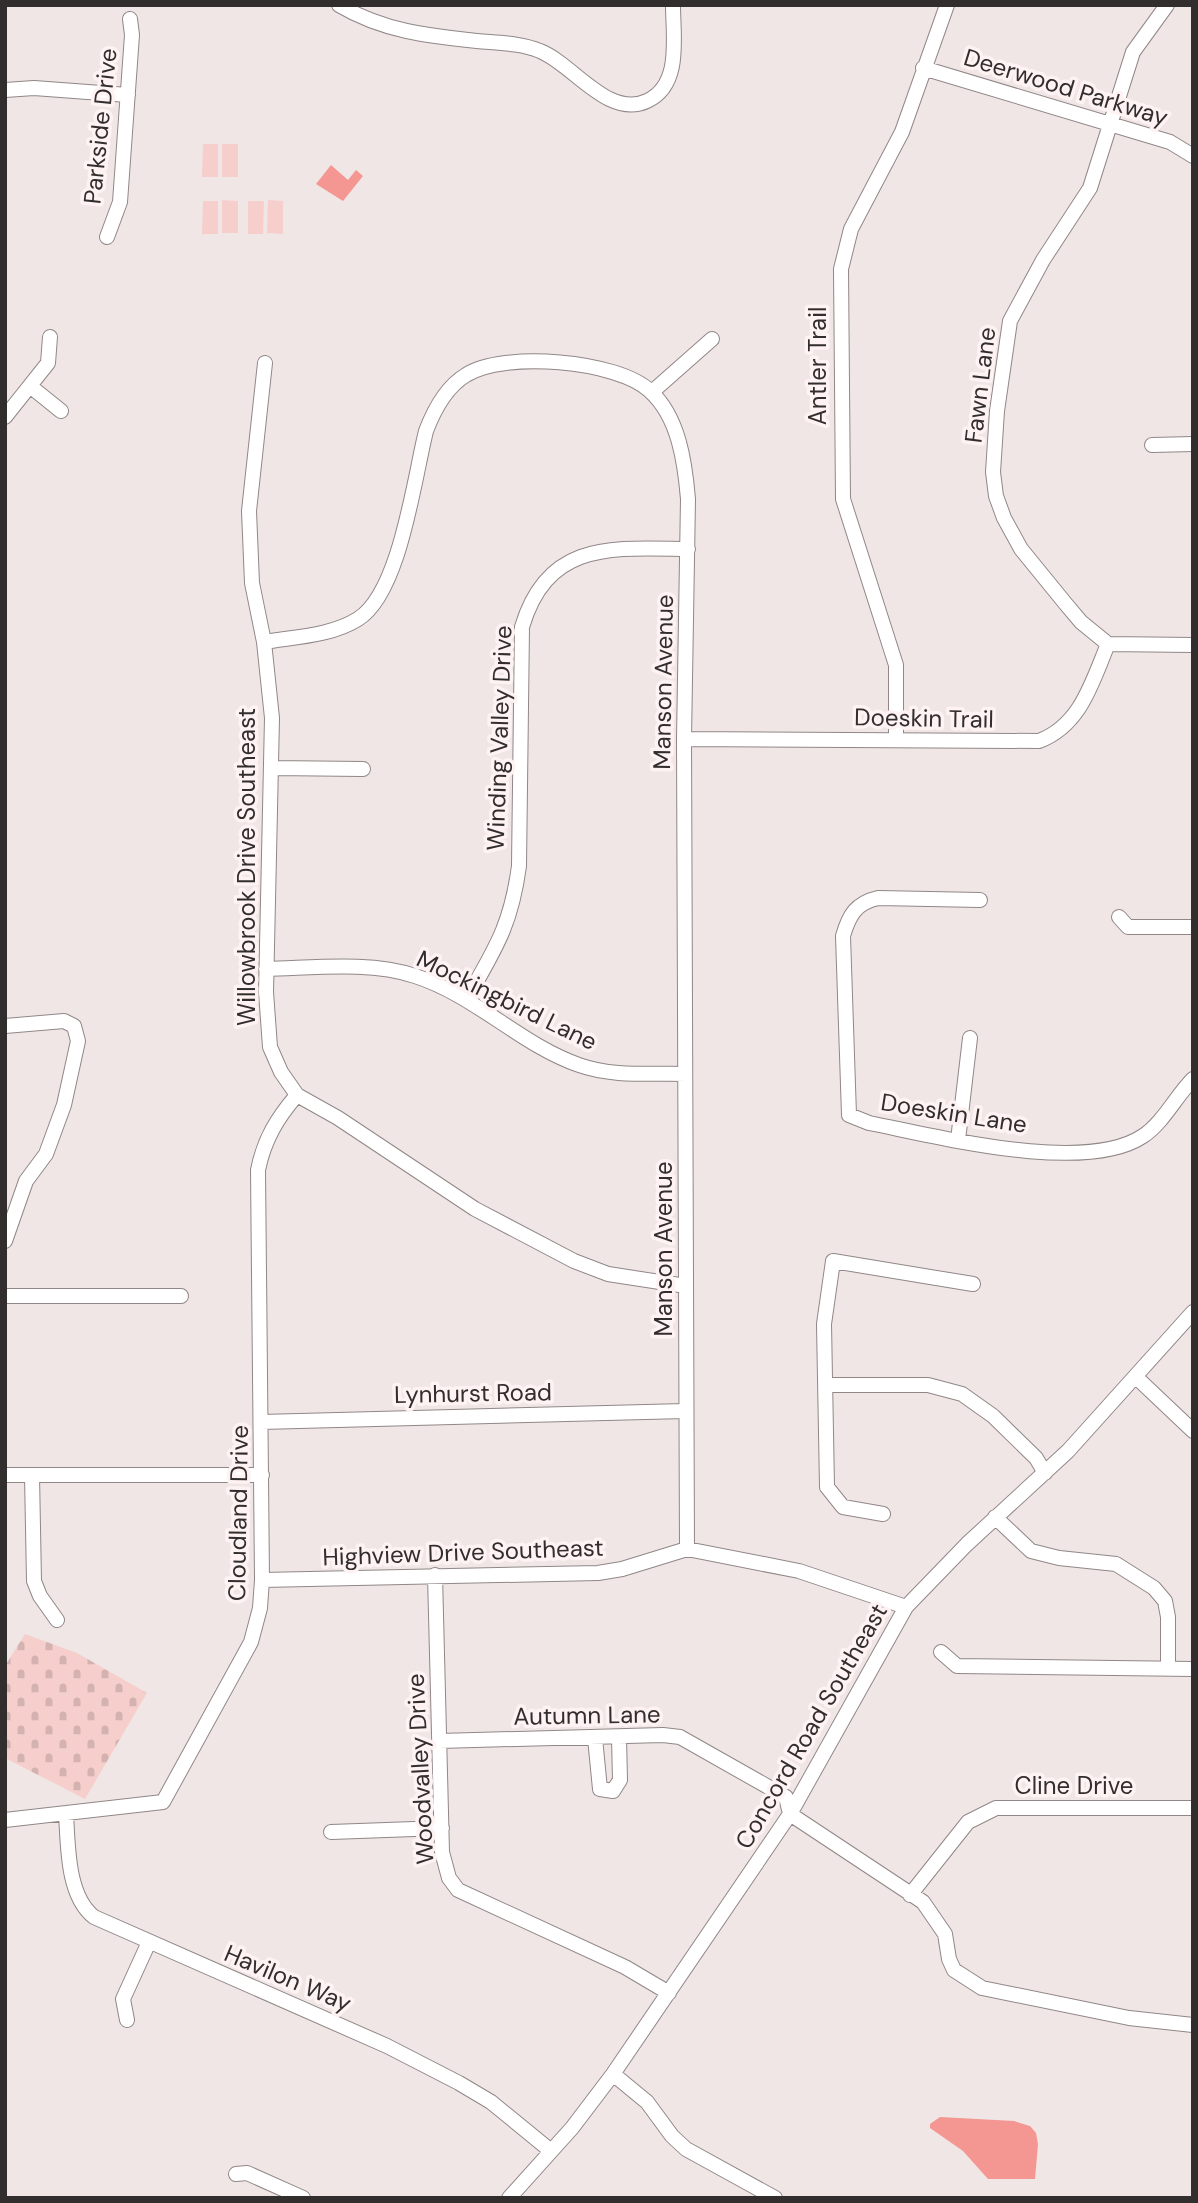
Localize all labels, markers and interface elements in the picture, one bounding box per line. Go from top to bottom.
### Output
street label: Deerwood Parkway [960,41,1172,133]
street label: Parkside Drive [76,47,124,205]
street label: Antler Trail [802,307,833,425]
street label: Fawn Lane [958,325,1002,445]
street label: Manson Avenue [646,594,680,770]
street label: Winding Valley Drive [480,625,518,851]
street label: Doeskin Trail [854,701,994,735]
street label: Willowbrook Drive Southeast [231,708,262,1026]
street label: Mockingbird Lane [412,943,602,1057]
street label: Doeskin Lane [879,1086,1029,1140]
street label: Manson Avenue [648,1161,679,1337]
street label: Lynhurst Road [394,1376,552,1410]
street label: Cloudland Drive [221,1425,255,1601]
street label: Highview Drive Southeast [322,1532,604,1572]
street label: Concord Road Southeast [728,1598,894,1854]
street label: Woodvalley Drive [400,1673,440,1865]
street label: Autumn Lane [513,1698,661,1732]
street label: Cline Drive [1015,1770,1133,1801]
street label: Havilon Way [220,1937,356,2019]

